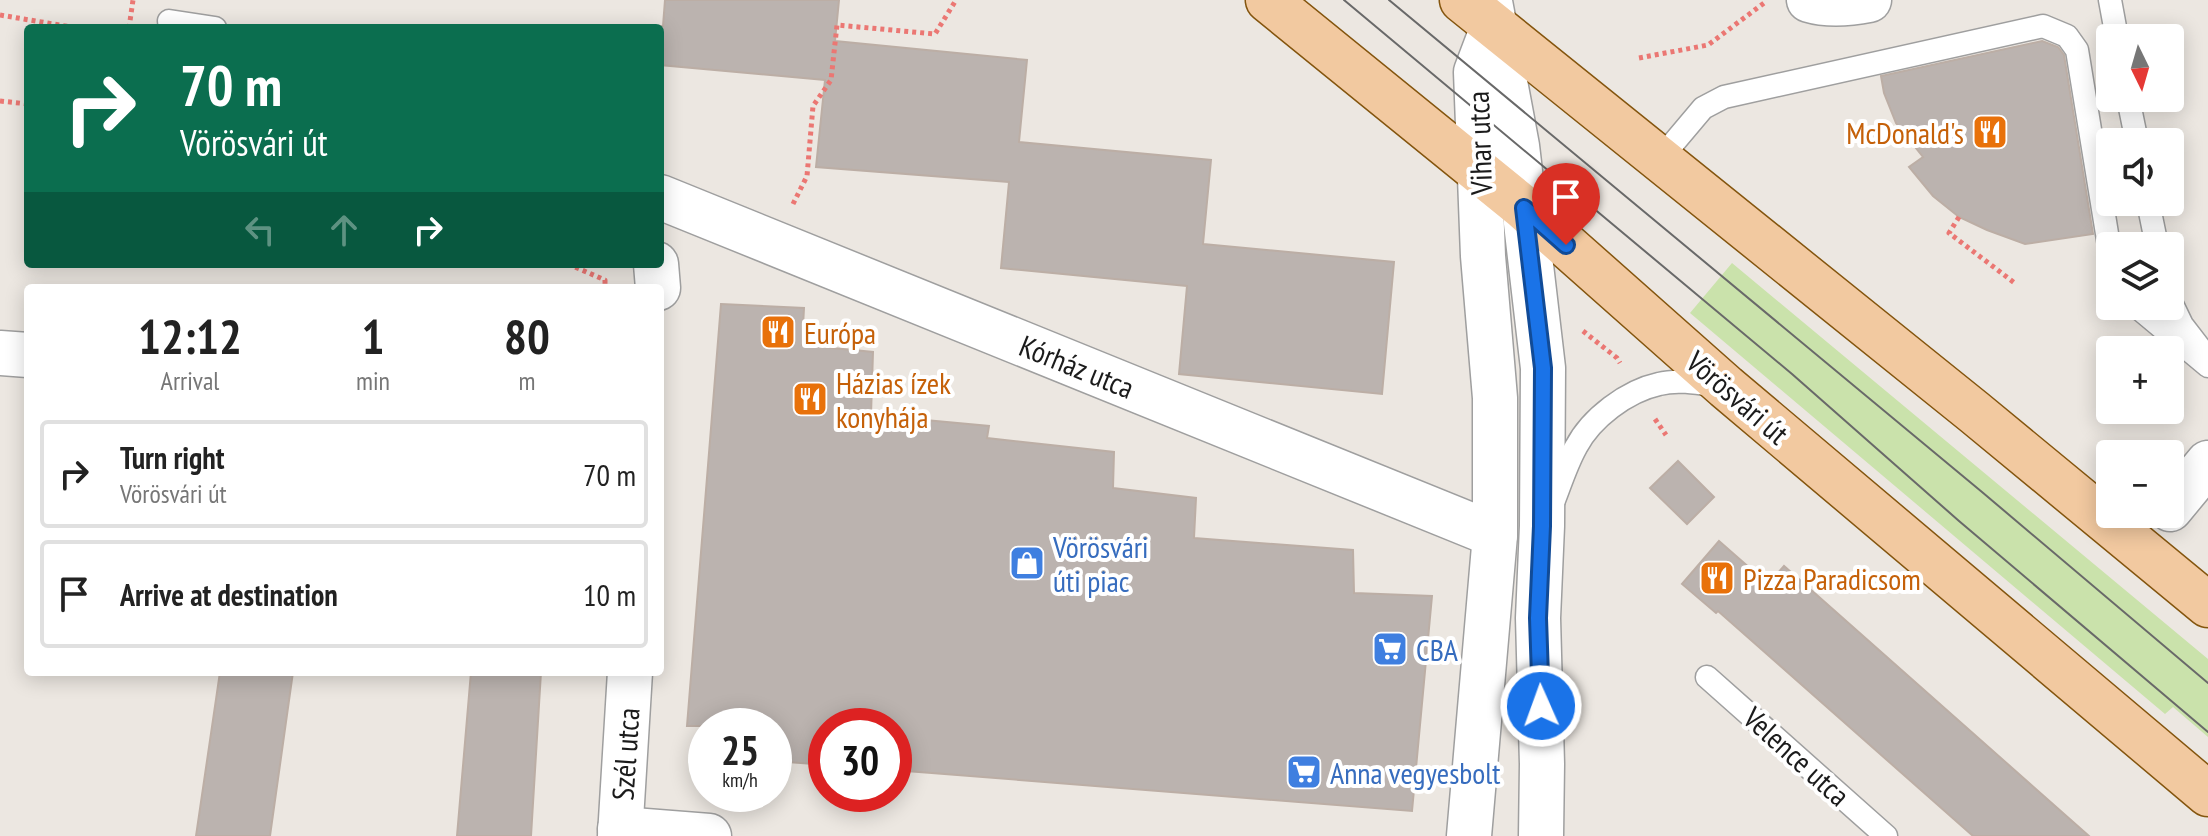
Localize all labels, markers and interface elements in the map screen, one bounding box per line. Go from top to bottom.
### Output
north arrow [2096,24,2184,112]
map controls [2096,24,2184,528]
text: 70 m [180,49,282,121]
icon: right [48,56,152,160]
street label: Vihar utca [1458,90,1500,197]
place label: McDonald's [1846,113,1964,152]
restaurant icon: McDonald's [1971,113,2009,151]
text: Vörösvári út [180,119,328,166]
button: sound [2096,128,2184,216]
pin [1532,163,1600,245]
icon: arrive [1544,175,1588,219]
icon: left [238,208,282,252]
icon: ahead [322,208,366,252]
icon: right [406,208,450,252]
button: layers [2096,232,2184,320]
text: 12:12 [138,305,242,367]
text: 1 [361,305,384,367]
text: 80 [504,305,550,367]
restaurant icon: Európa [759,313,797,351]
place label: Európa [804,313,876,352]
street label: Kórház utca [1014,325,1140,407]
button: + [2096,336,2184,424]
street label: Vörösvári út [1678,341,1798,453]
place label: Házias ízek konyhája [836,363,951,436]
text: Arrival [161,364,219,397]
text: min [356,364,390,397]
text: m [518,364,535,397]
restaurant icon: Házias ízek konyhája [791,380,829,418]
text: Turn right [120,438,224,477]
button: − [2096,440,2184,528]
icon: right [52,452,96,496]
text: 70 m [583,455,636,494]
text: Vörösvári út [120,477,227,510]
place label: Vörösvári úti piac [1052,527,1148,600]
shop icon: Vörösvári úti piac [1008,544,1046,582]
restaurant icon: Pizza Paradicsom [1698,559,1736,597]
place label: Pizza Paradicsom [1743,559,1921,598]
icon: arrive [52,572,96,616]
text: Arrive at destination [120,575,338,614]
text: 10 m [583,575,636,614]
supermarket icon: CBA [1371,630,1409,668]
place label: CBA [1416,630,1459,669]
position arrow [1499,664,1583,748]
street label: Velence utca [1735,697,1858,814]
street label: Szél utca [602,706,648,802]
speed limit sign: 30 [808,708,912,812]
text: 25 [721,724,759,776]
supermarket icon: Anna vegyesbolt [1285,753,1323,791]
place label: Anna vegyesbolt [1330,753,1501,792]
text: km/h [722,767,758,793]

